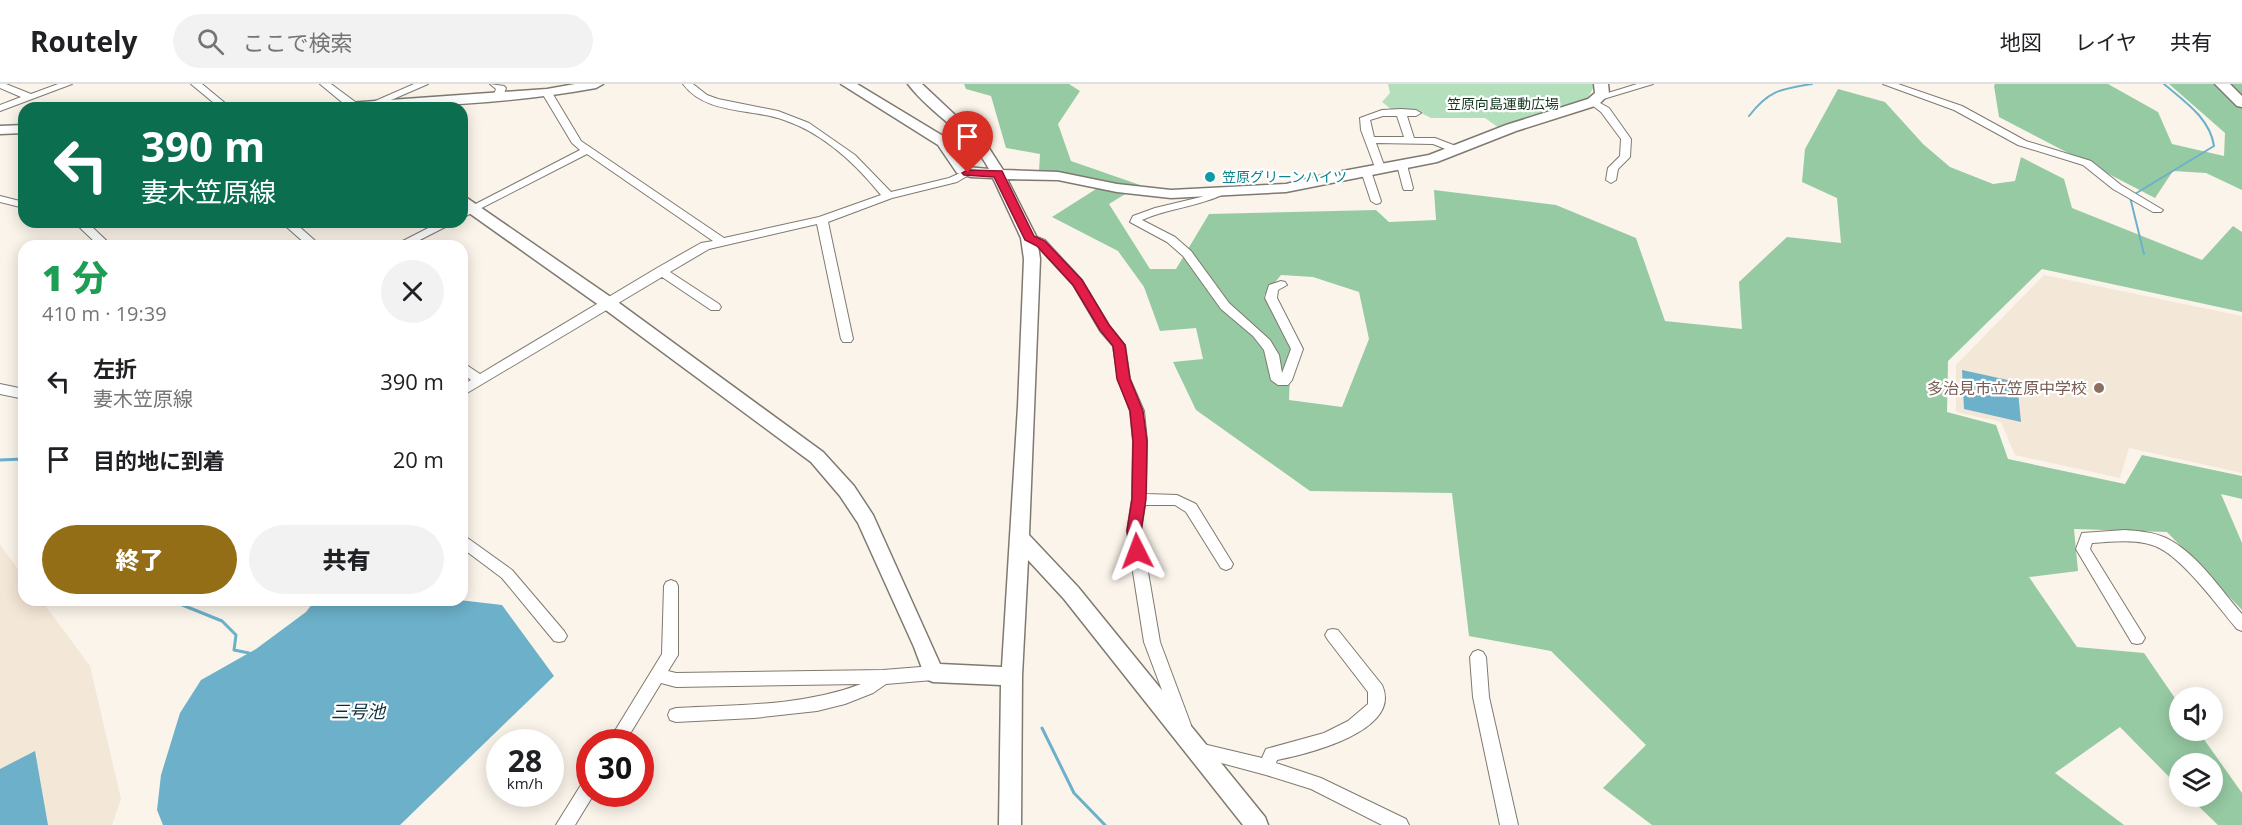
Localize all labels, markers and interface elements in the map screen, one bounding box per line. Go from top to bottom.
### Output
search box [173,14,593,68]
text: Routely [30,22,137,60]
icon: search [194,25,227,58]
text: ここで検索 [242,27,352,57]
text: 地図 [2000,28,2042,56]
text: レイヤ [2075,28,2137,56]
text: 共有 [2170,28,2212,56]
park label: 笠原向島運動広場 [1447,94,1559,113]
pin [942,111,993,173]
text: 390 m [141,117,265,174]
icon: arrive [951,120,984,153]
icon: left [42,126,120,204]
place label: 笠原グリーンハイツ [1222,167,1347,186]
marker: 笠原グリーンハイツ [1203,170,1217,184]
text: 妻木笠原線 [141,173,276,210]
text: 1 分 [42,253,108,302]
button: close [381,260,444,323]
text: 410 m · 19:39 [42,300,167,327]
text: 左折 [93,353,137,383]
icon: left [42,365,75,398]
text: 390 m [380,366,444,396]
place label: 多治見市立笠原中学校 [1927,377,2087,399]
marker: 多治見市立笠原中学校 [2092,381,2106,395]
text: 妻木笠原線 [93,385,193,412]
icon: arrive [42,443,75,476]
text: 20 m [393,444,444,474]
text: 目的地に到着 [93,445,225,475]
position arrow [1105,519,1169,583]
button: 終了 [42,525,237,594]
button: 共有 [249,525,444,594]
map controls [2169,687,2223,807]
button: sound [2169,687,2223,741]
water label: 三号池 [331,699,387,723]
speed limit sign: 30 [576,729,654,807]
text: 28 [508,740,542,781]
button: layers [2169,753,2223,807]
text: km/h [507,773,543,793]

